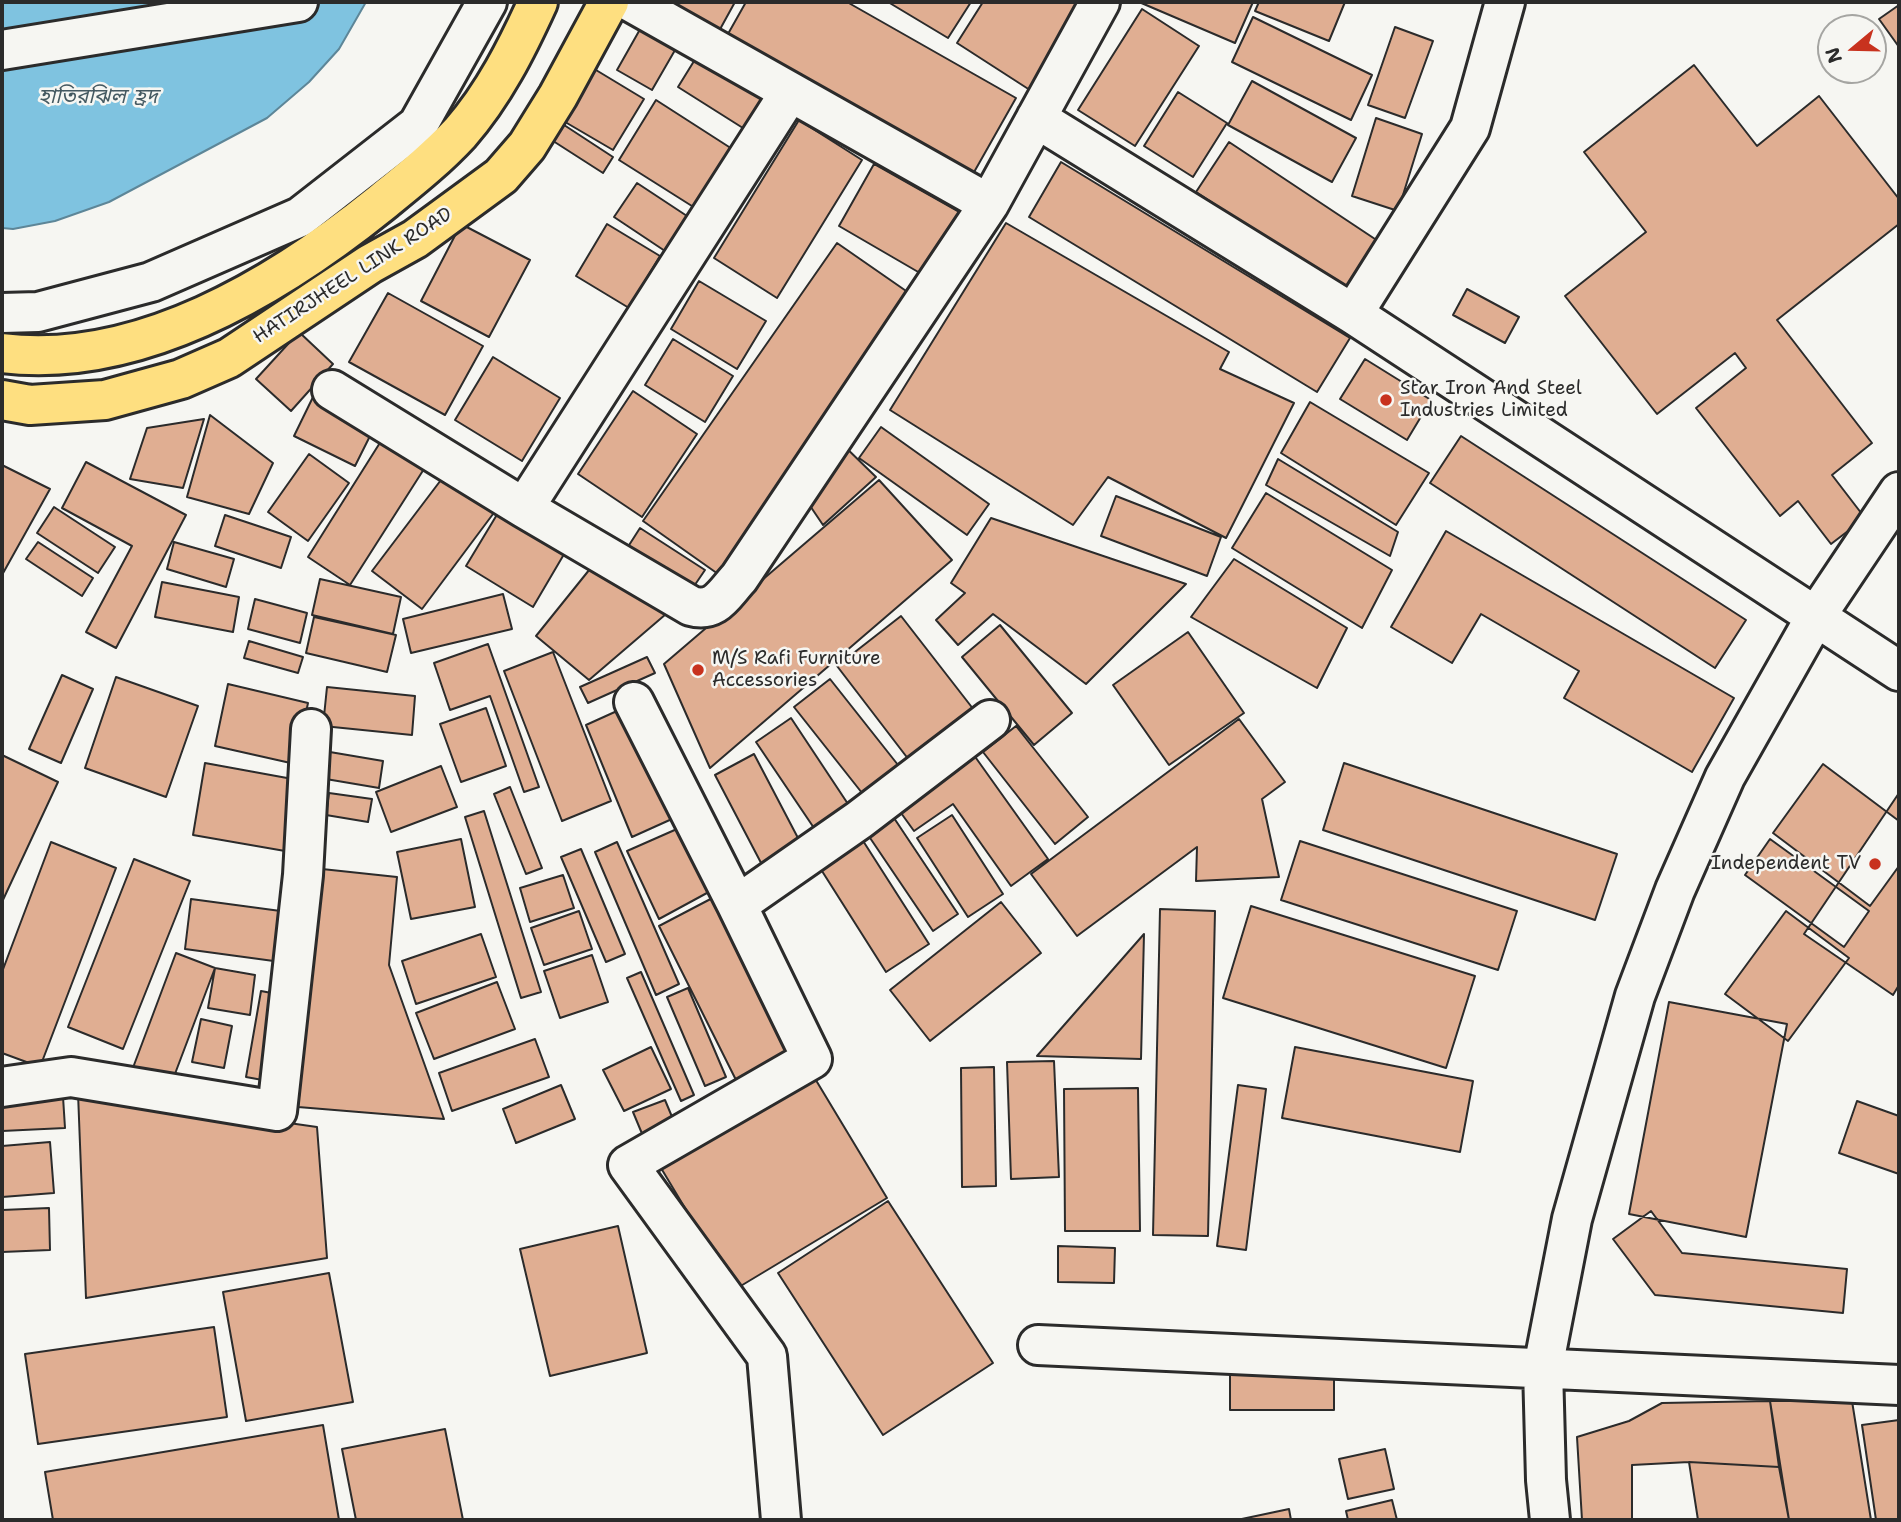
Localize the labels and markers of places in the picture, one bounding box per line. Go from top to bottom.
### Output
place label: Star Iron And Steel Industries Limited [1400,378,1582,422]
marker: Star Iron And Steel Industries Limited [1378,392,1394,408]
place label: M/S Rafi Furniture Accessories [712,648,881,692]
marker: M/S Rafi Furniture Accessories [690,662,706,678]
place label: Independent TV [1711,853,1861,875]
marker: Independent TV [1867,856,1883,872]

